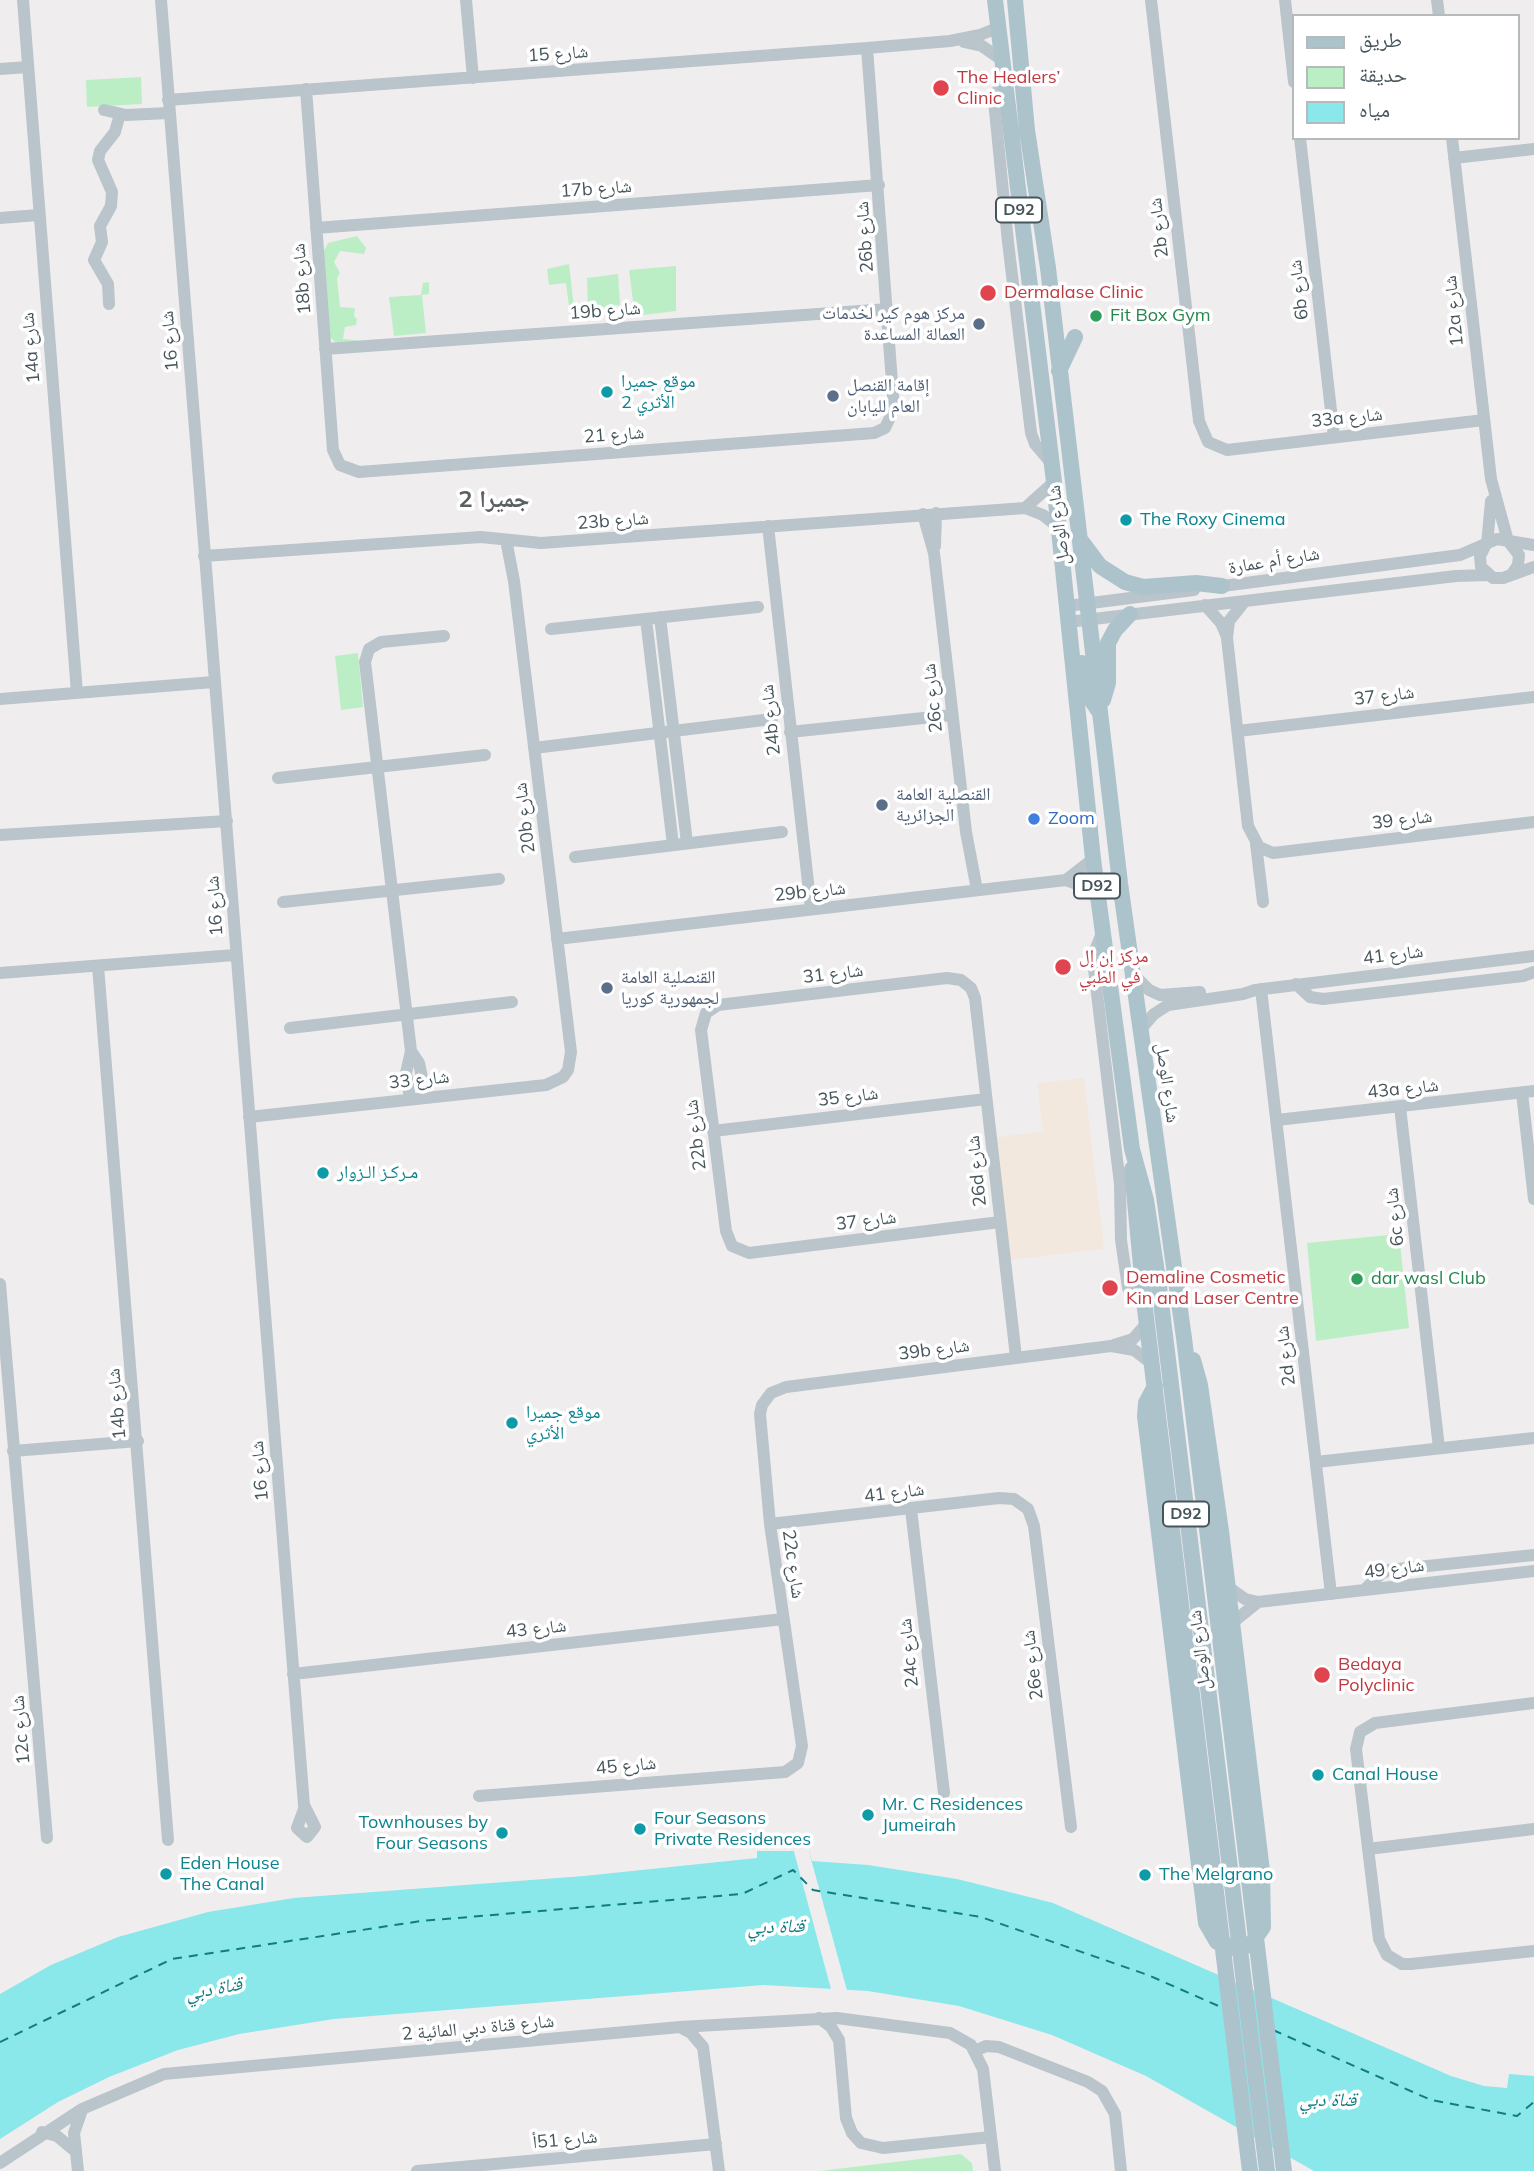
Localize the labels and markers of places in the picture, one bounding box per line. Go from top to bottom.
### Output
place label: The Healers’ Clinic [957,67,1060,110]
marker: The Healers’ Clinic [931,78,951,98]
place label: Dermalase Clinic [1004,282,1143,304]
marker: Dermalase Clinic [978,283,998,303]
place label: مركز هوم كير لخدمات العمالة المساعدة [822,303,965,346]
place label: Fit Box Gym [1110,305,1211,327]
marker: Fit Box Gym [1088,308,1104,324]
marker: مركز هوم كير لخدمات العمالة المساعدة [971,316,987,332]
place label: موقع جميرا 2 الأثري [621,371,695,414]
place label: إقامة القنصل العام لليابان [847,375,929,418]
marker: موقع جميرا 2 الأثري [599,384,615,400]
marker: إقامة القنصل العام لليابان [825,388,841,404]
place label: The Roxy Cinema [1140,509,1285,531]
marker: The Roxy Cinema [1118,512,1134,528]
place label: القنصلية العامة الجزائرية [896,784,990,826]
marker: القنصلية العامة الجزائرية [874,797,890,813]
place label: Zoom [1048,808,1095,830]
marker: Zoom [1026,811,1042,827]
place label: مركز إن إل في الطبي [1079,946,1148,988]
marker: مركز إن إل في الطبي [1053,957,1073,977]
place label: القنصلية العامة لجمهورية كوريا [621,967,719,1010]
marker: القنصلية العامة لجمهورية كوريا [599,980,615,996]
place label: مـركـز الـزوار [337,1162,418,1184]
marker: مـركـز الـزوار [315,1165,331,1181]
place label: Demaline Cosmetic Kin and Laser Centre [1126,1267,1299,1310]
place label: dar wasl Club [1371,1268,1486,1290]
marker: dar wasl Club [1349,1271,1365,1287]
marker: Demaline Cosmetic Kin and Laser Centre [1100,1278,1120,1298]
place label: موقع جميرا الأثري [526,1402,600,1444]
marker: موقع جميرا الأثري [504,1415,520,1431]
place label: Bedaya Polyclinic [1338,1654,1415,1696]
marker: Bedaya Polyclinic [1312,1665,1332,1685]
place label: Canal House [1332,1764,1438,1786]
marker: Canal House [1310,1767,1326,1783]
place label: Mr. C Residences Jumeirah [882,1794,1023,1836]
marker: Mr. C Residences Jumeirah [860,1807,876,1823]
place label: Four Seasons Private Residences [654,1808,811,1850]
place label: Townhouses by Four Seasons [358,1812,488,1854]
marker: Four Seasons Private Residences [632,1821,648,1837]
marker: Townhouses by Four Seasons [494,1825,510,1841]
place label: Eden House The Canal [180,1853,280,1896]
place label: The Melgrano [1159,1864,1273,1886]
marker: Eden House The Canal [158,1866,174,1882]
marker: The Melgrano [1137,1867,1153,1883]

